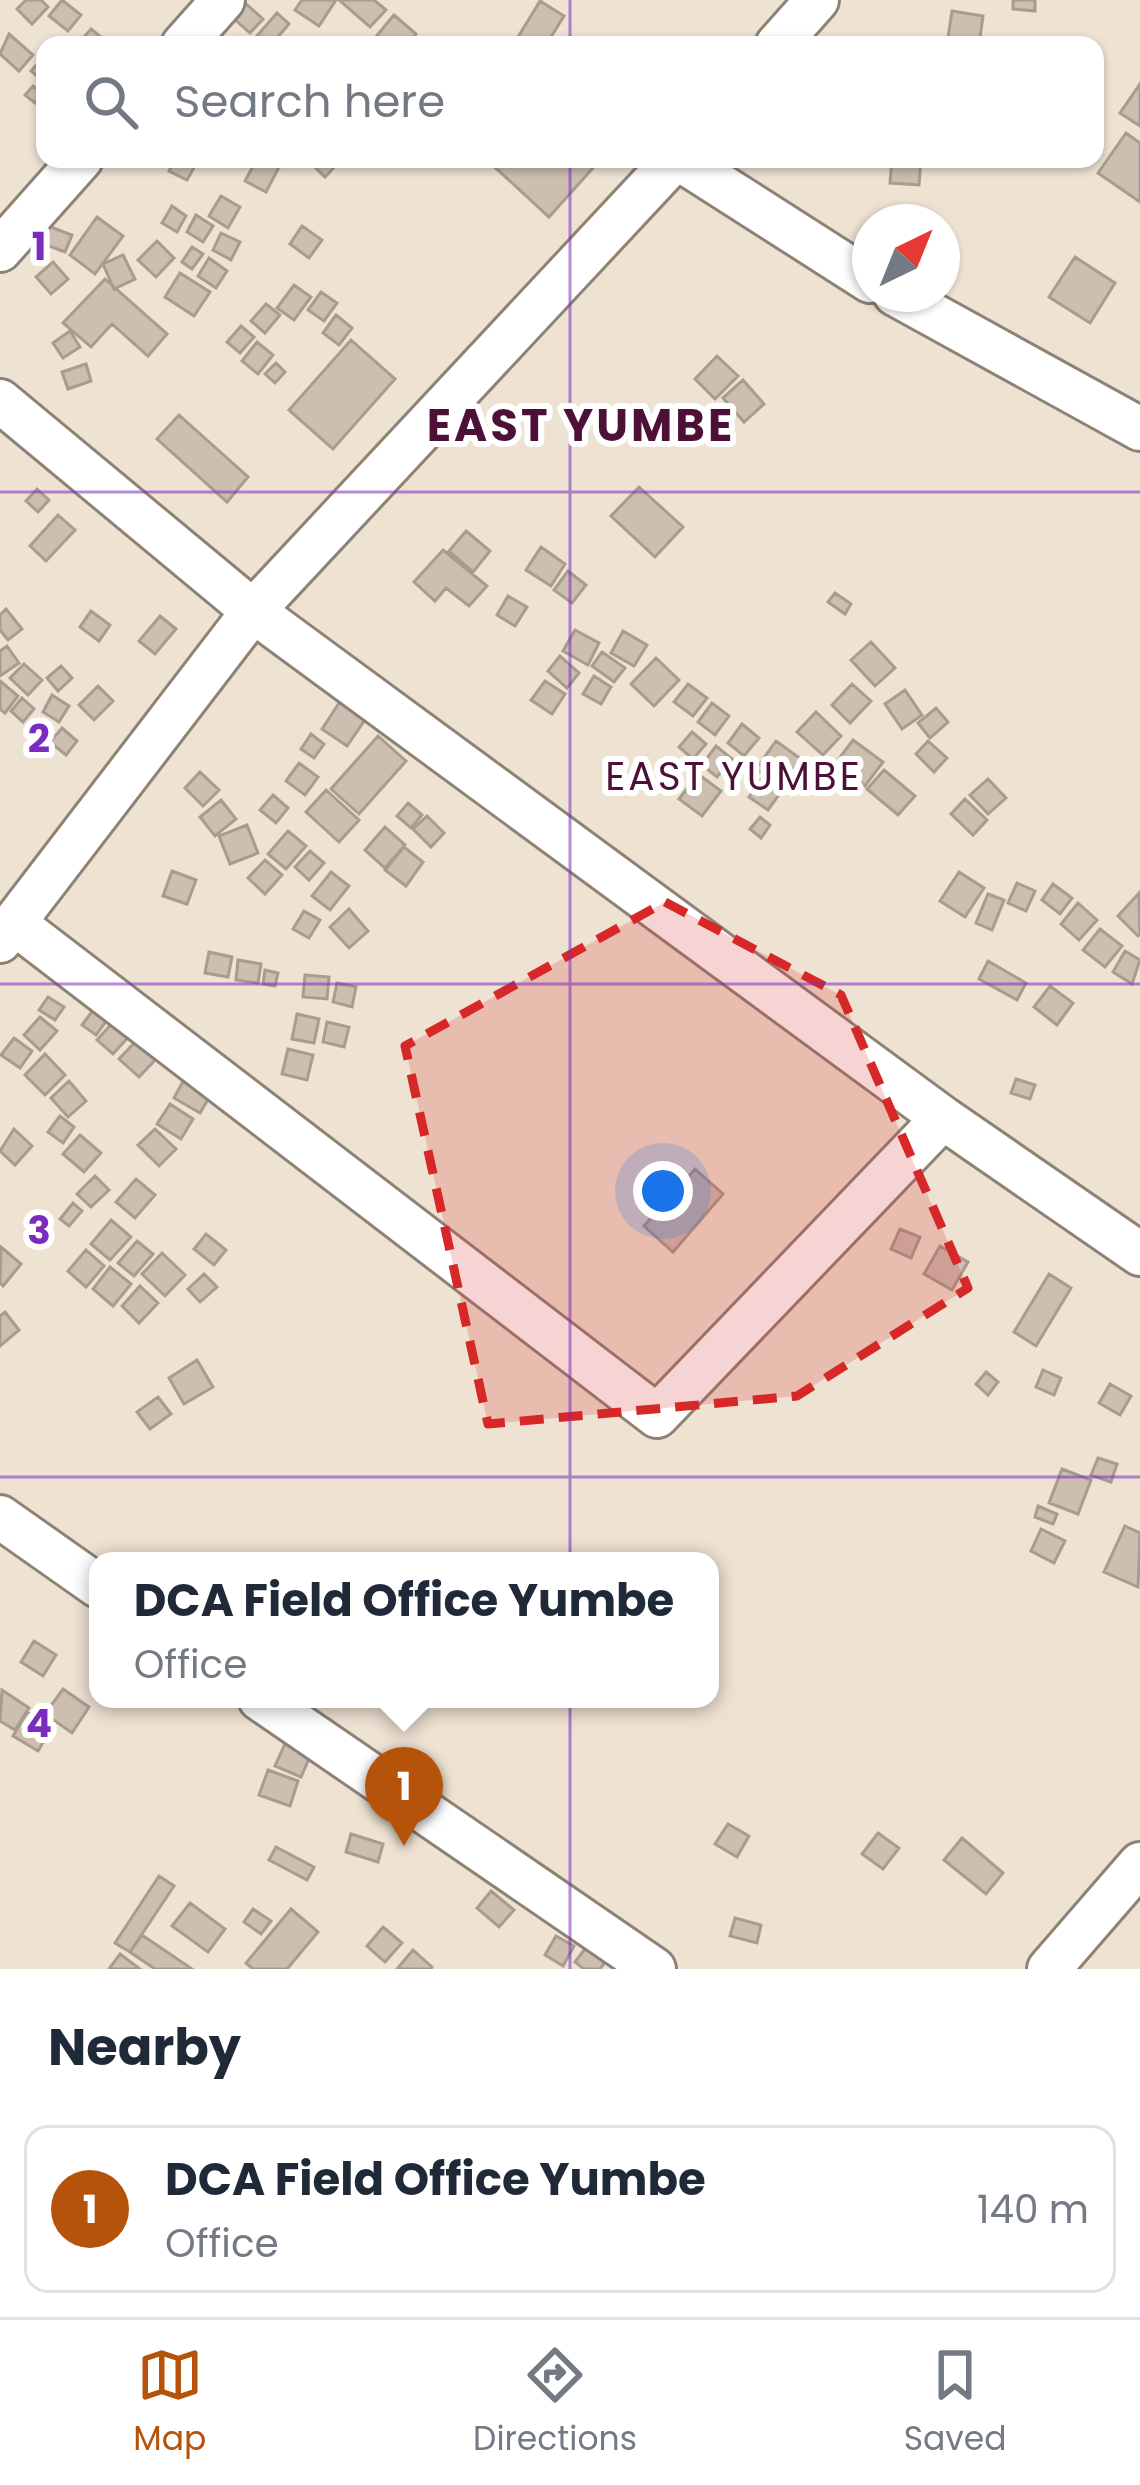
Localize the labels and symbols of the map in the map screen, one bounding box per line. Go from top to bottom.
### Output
north arrow [852,204,960,312]
text: 1 [32,219,46,274]
district label: EAST YUMBE [427,394,735,457]
text: 2 [28,711,50,766]
district label: EAST YUMBE [605,749,863,804]
your location [633,1161,693,1221]
text: 3 [27,1203,51,1258]
text: 4 [26,1696,52,1751]
pin: 1 [365,1747,443,1846]

